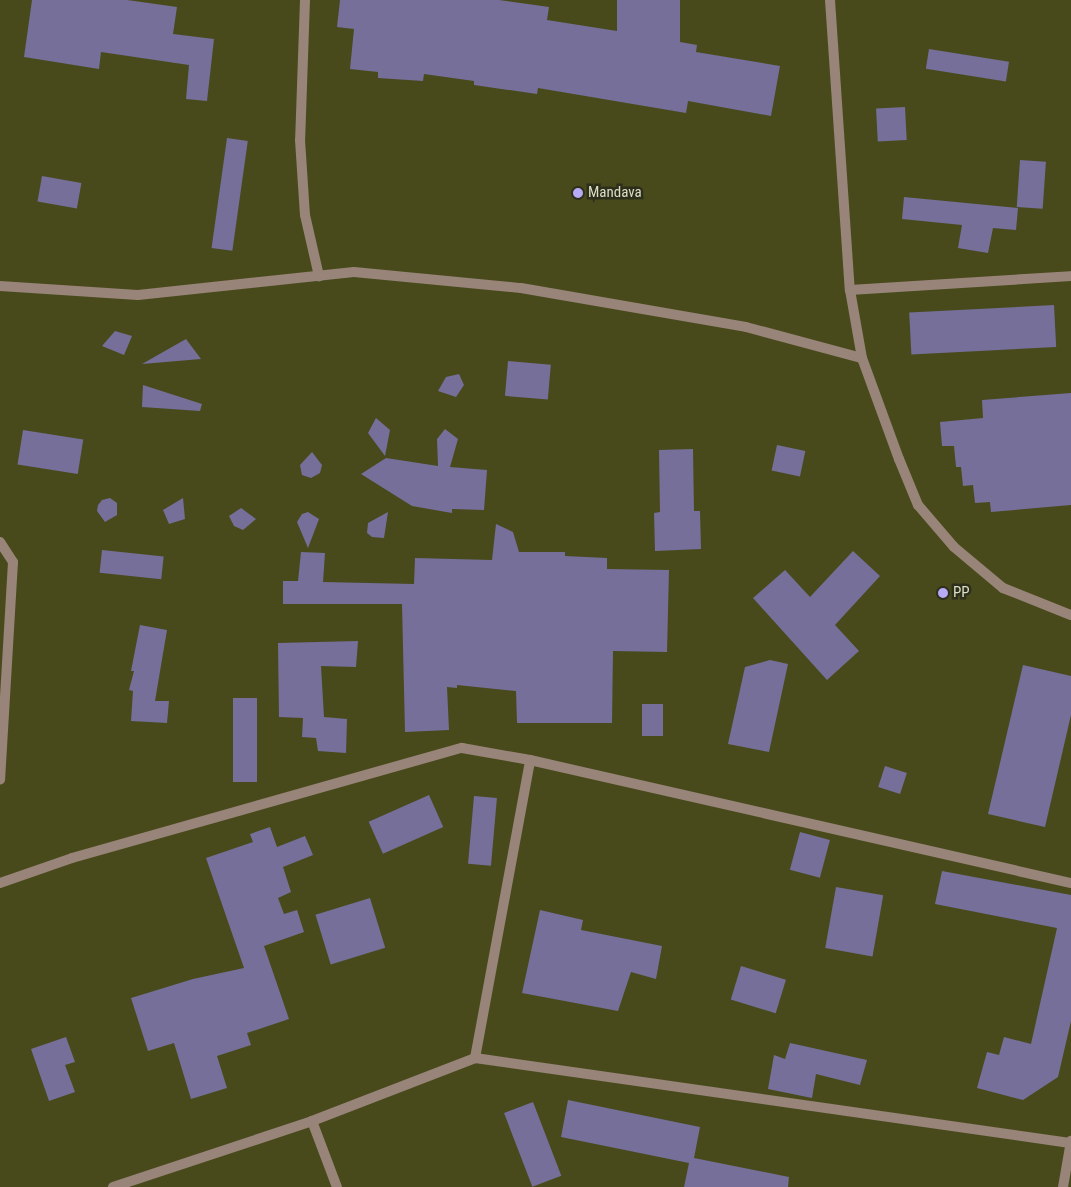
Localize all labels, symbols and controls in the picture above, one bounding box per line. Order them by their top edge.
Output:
place label: Mandava [588,184,642,202]
marker: Mandava [572,187,584,199]
place label: PP [953,584,970,602]
marker: PP [937,587,949,599]

